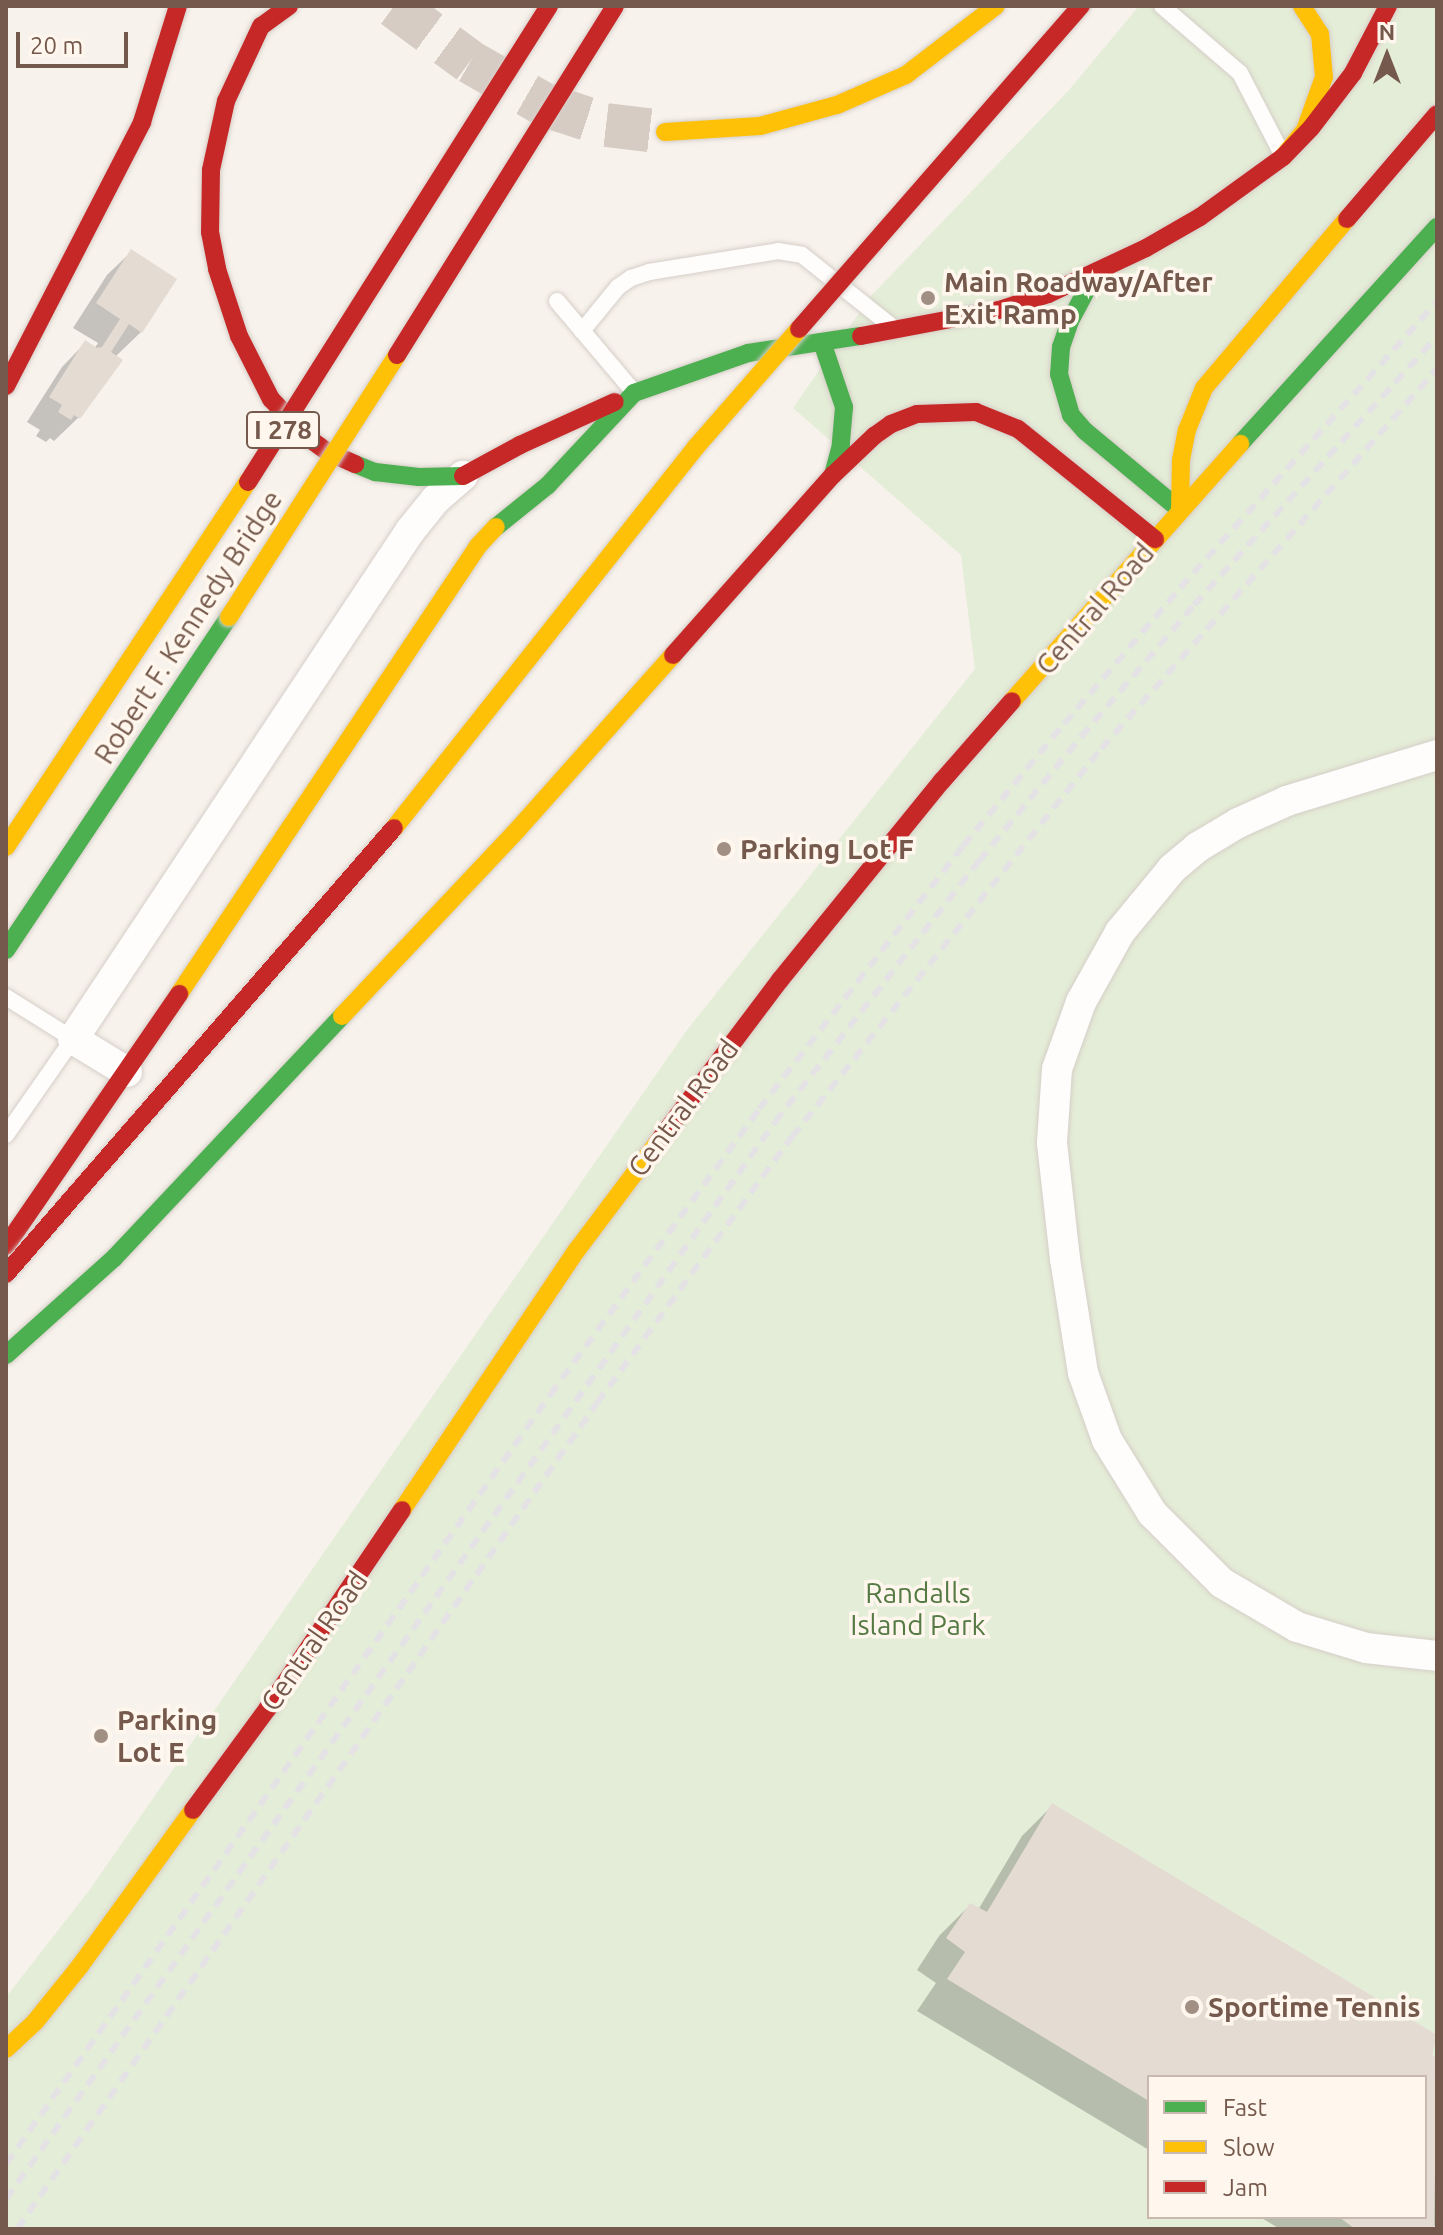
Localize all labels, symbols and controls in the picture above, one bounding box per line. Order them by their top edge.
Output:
scale bar [20,16,132,66]
north arrow [1347,16,1427,96]
text: N [1379,19,1395,44]
text: 20 m [30,32,83,59]
place label: Main Roadway/After Exit Ramp [944,265,1213,331]
marker: Main Roadway/After Exit Ramp [919,289,937,307]
road number: I 278 [245,408,321,452]
street label: Robert F. Kennedy Bridge [87,484,289,770]
street label: Central Road [1029,537,1161,681]
place label: Parking Lot F [740,832,914,866]
marker: Parking Lot F [715,840,733,858]
street label: Central Road [621,1033,745,1183]
street label: Central Road [254,1565,374,1717]
park label: Randalls Island Park [850,1576,986,1642]
place label: Parking Lot E [117,1703,217,1769]
marker: Parking Lot E [92,1727,110,1745]
place label: Sportime Tennis [1208,1990,1421,2024]
marker: Sportime Tennis [1183,1998,1201,2016]
legend [1147,2075,1427,2219]
text: Fast [1223,2094,1267,2121]
text: Slow [1223,2134,1275,2161]
text: Jam [1223,2174,1268,2201]

